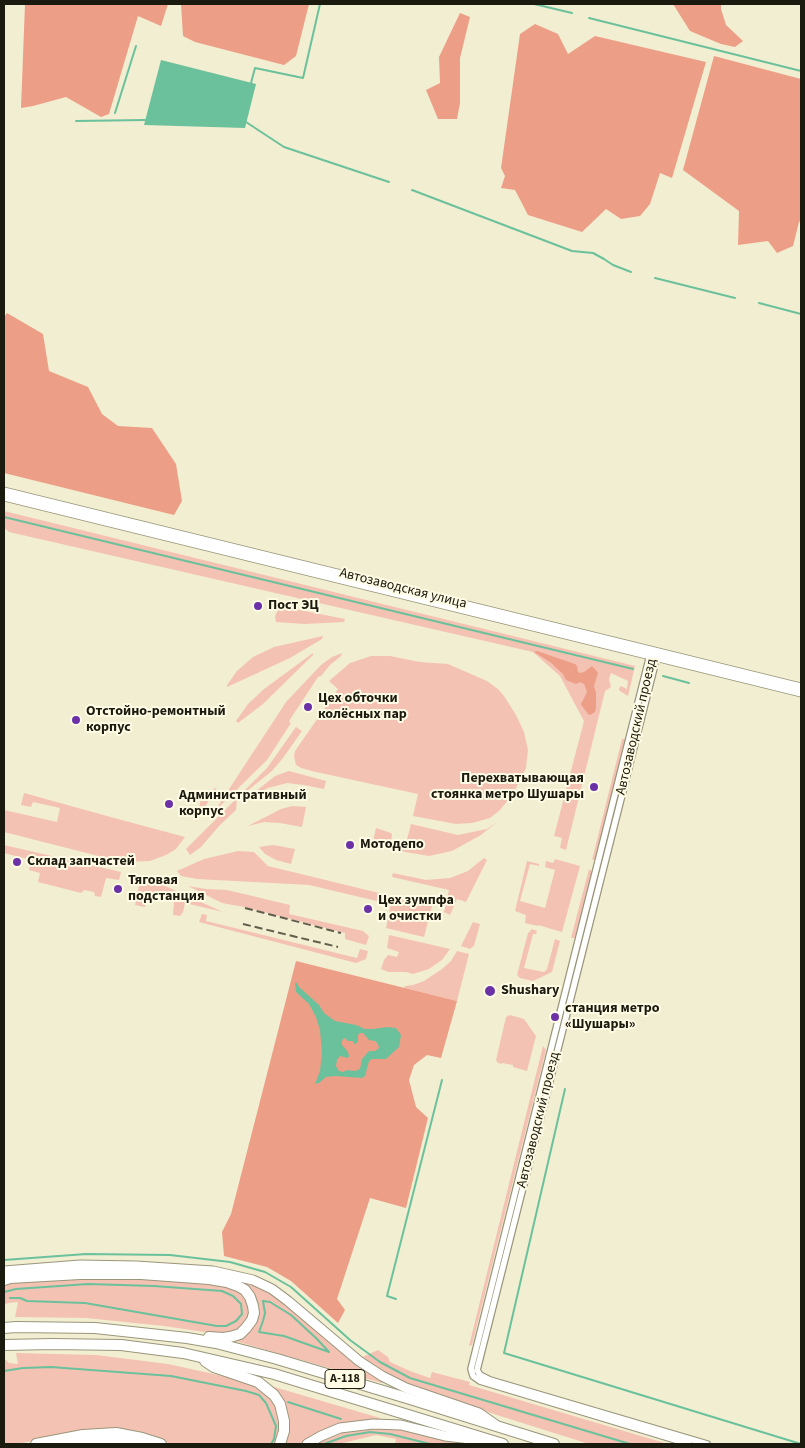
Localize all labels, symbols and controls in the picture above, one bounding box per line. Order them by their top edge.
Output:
street label: Автозаводская улица [338,565,468,613]
place label: Пост ЭЦ [268,598,319,614]
marker: Пост ЭЦ [252,600,264,612]
street label: Автозаводский проезд [613,657,661,797]
place label: Цех обточки колёсных пар [318,691,407,724]
marker: Цех обточки колёсных пар [302,701,314,713]
place label: Отстойно-ремонтный корпус [86,704,226,736]
marker: Отстойно-ремонтный корпус [70,714,82,726]
place label: Перехватывающая стоянка метро Шушары [431,771,584,804]
marker: Перехватывающая стоянка метро Шушары [588,781,600,793]
place label: Административный корпус [179,788,307,820]
marker: Административный корпус [163,798,175,810]
place label: Мотодепо [360,837,424,853]
marker: Мотодепо [344,839,356,851]
place label: Склад запчастей [27,854,135,870]
marker: Склад запчастей [11,856,23,868]
place label: Тяговая подстанция [128,873,205,906]
marker: Тяговая подстанция [112,883,124,895]
place label: Цех зумпфа и очистки [378,893,454,926]
marker: Цех зумпфа и очистки [362,903,374,915]
place label: Shushary [501,983,559,999]
marker: Shushary [483,984,497,998]
place label: станция метро «Шушары» [565,1001,659,1034]
marker: станция метро «Шушары» [549,1011,561,1023]
street label: Автозаводский проезд [514,1050,564,1190]
road number: А-118 [325,1370,365,1388]

